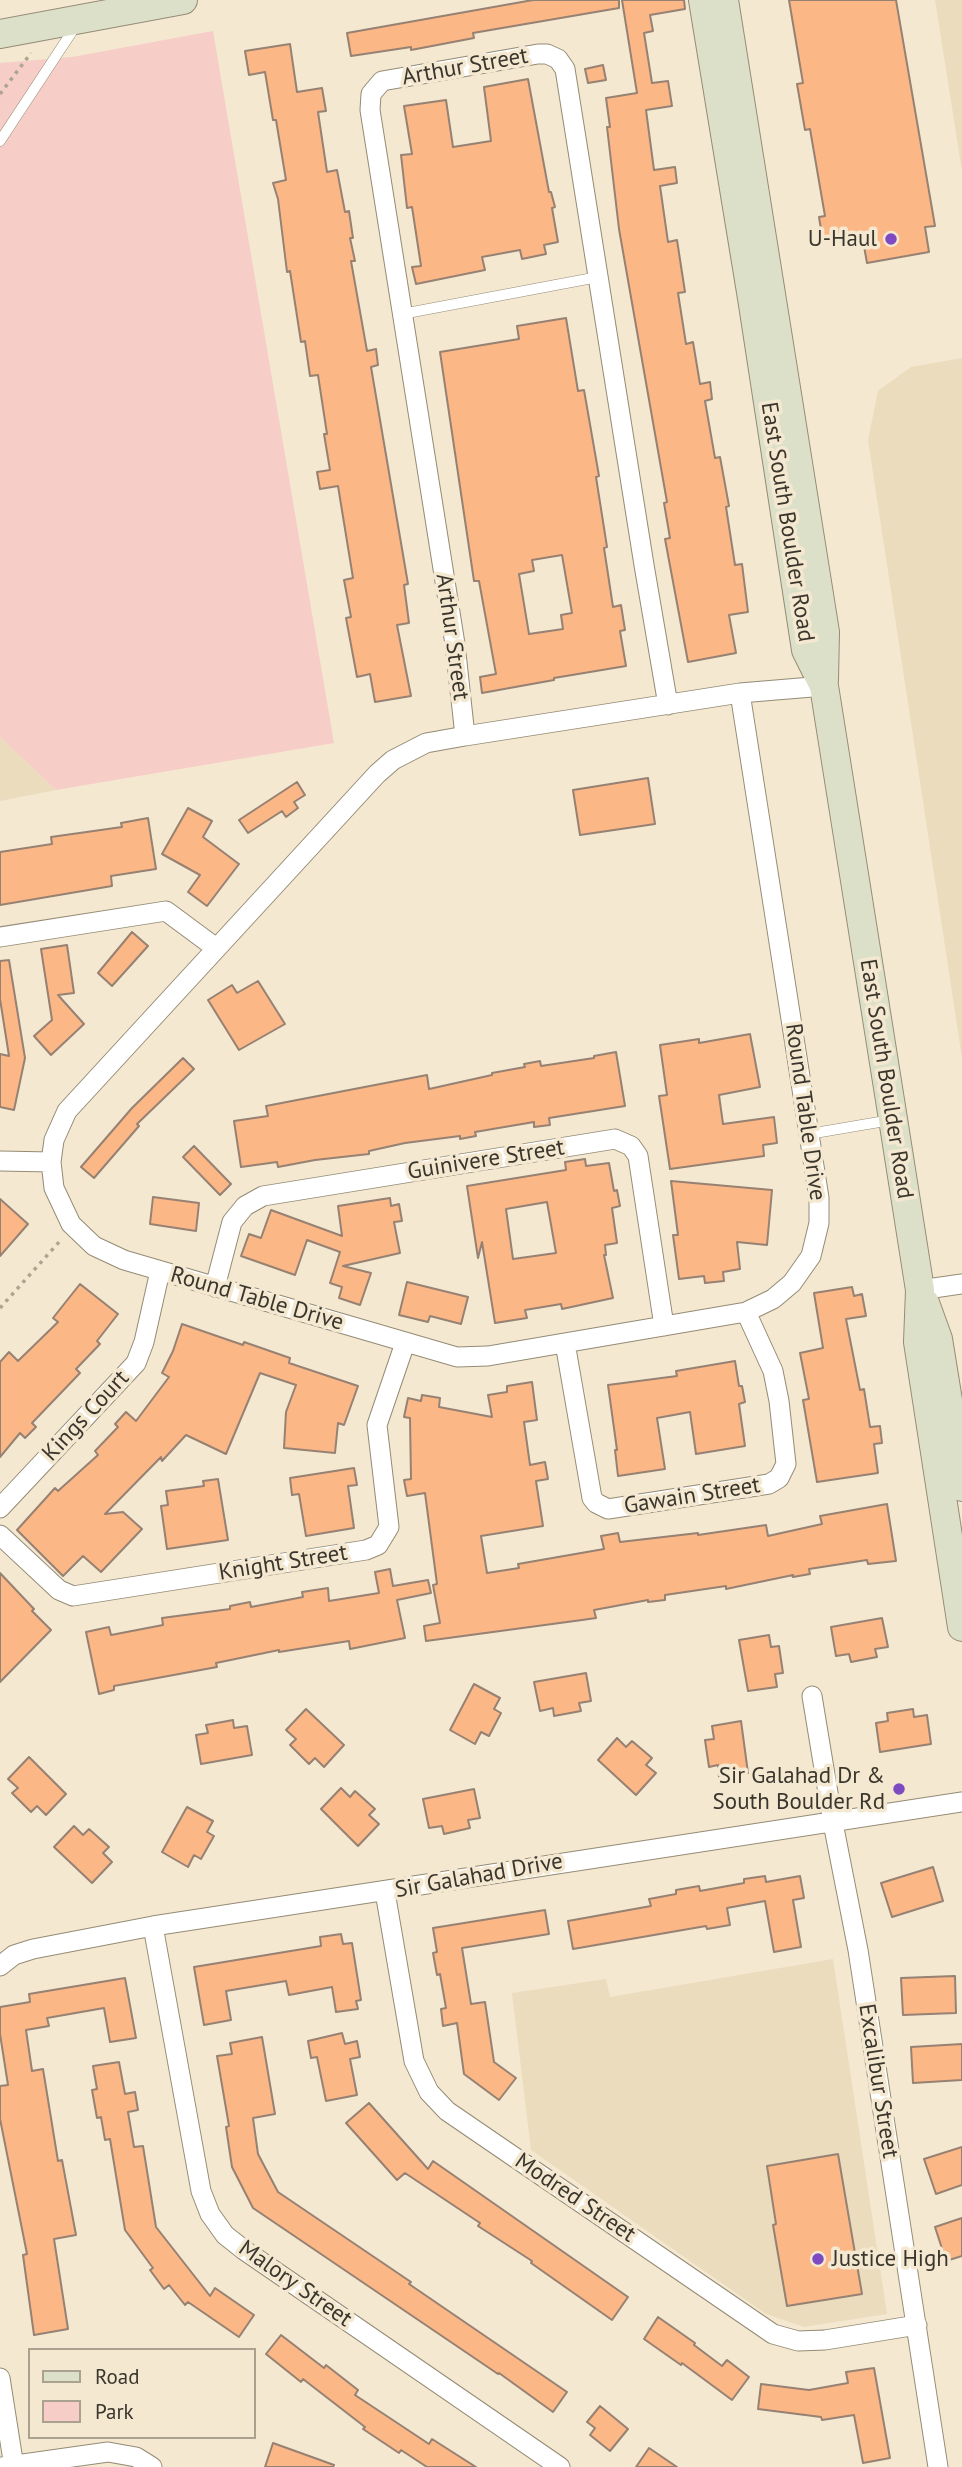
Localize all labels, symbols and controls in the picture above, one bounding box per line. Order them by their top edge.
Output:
street label: Arthur Street [400,42,530,92]
place label: U-Haul [808,225,877,253]
marker: U-Haul [883,231,899,247]
street label: East South Boulder Road [754,400,820,644]
street label: Arthur Street [429,572,475,702]
street label: East South Boulder Road [853,957,919,1201]
street label: Round Table Drive [779,1022,831,1202]
street label: Guinivere Street [406,1134,566,1186]
street label: Round Table Drive [167,1261,347,1337]
street label: Kings Court [37,1365,135,1467]
street label: Gawain Street [622,1472,762,1520]
street label: Knight Street [217,1539,349,1587]
place label: Sir Galahad Dr & South Boulder Rd [713,1762,885,1816]
marker: Sir Galahad Dr & South Boulder Rd [891,1781,907,1797]
street label: Sir Galahad Drive [393,1848,565,1904]
street label: Excalibur Street [852,2002,904,2160]
street label: Modred Street [509,2148,641,2248]
street label: Malory Street [233,2235,357,2333]
place label: Justice High [832,2245,949,2273]
marker: Justice High [810,2251,826,2267]
legend [28,2348,256,2439]
text: Road [95,2363,139,2390]
text: Park [95,2398,134,2425]

